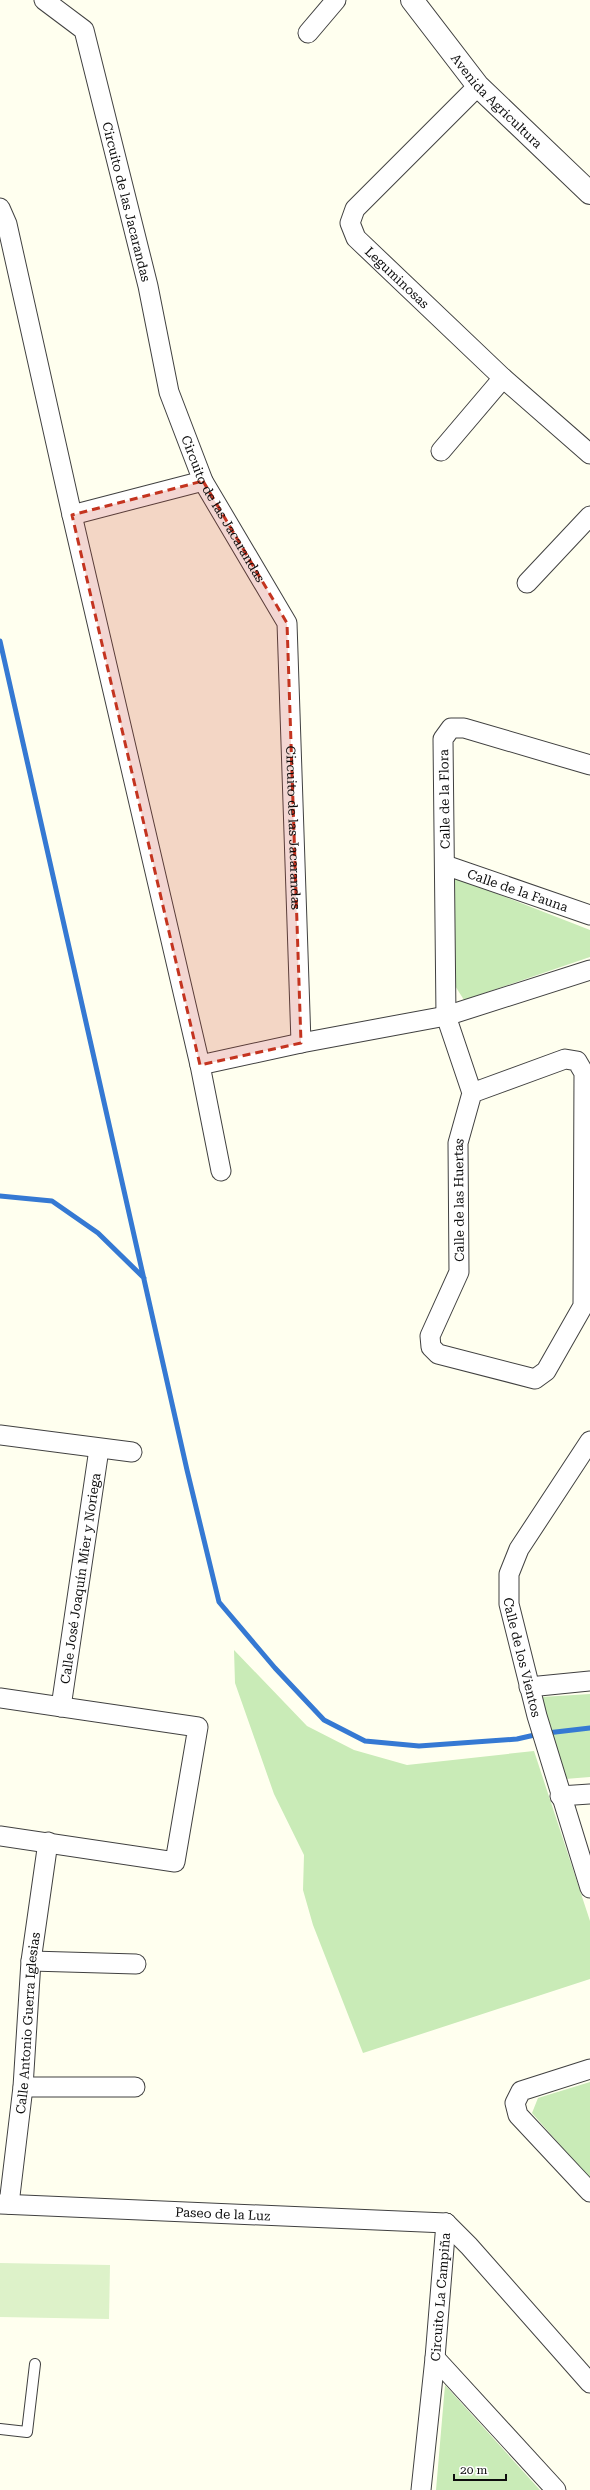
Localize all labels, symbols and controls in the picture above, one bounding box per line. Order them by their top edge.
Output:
street label: Avenida Agricultura [448,51,545,151]
street label: Circuito de las Jacarandas [99,120,154,283]
street label: Leguminosas [362,244,432,312]
street label: Circuito de las Jacarandas [178,433,268,585]
street label: Circuito de las Jacarandas [283,745,304,910]
street label: Calle de la Flora [436,749,453,849]
street label: Calle de la Fauna [465,866,570,915]
street label: Calle de las Huertas [451,1136,467,1262]
street label: Calle José Joaquín Mier y Noriega [57,1472,103,1685]
street label: Calle de los Vientos [501,1597,544,1719]
street label: Calle Antonio Guerra Iglesias [13,1931,43,2115]
street label: Paseo de la Luz [175,2204,271,2224]
street label: Circuito La Campiña [428,2232,453,2362]
scale bar [454,2456,506,2482]
text: 20 m [460,2463,487,2477]

